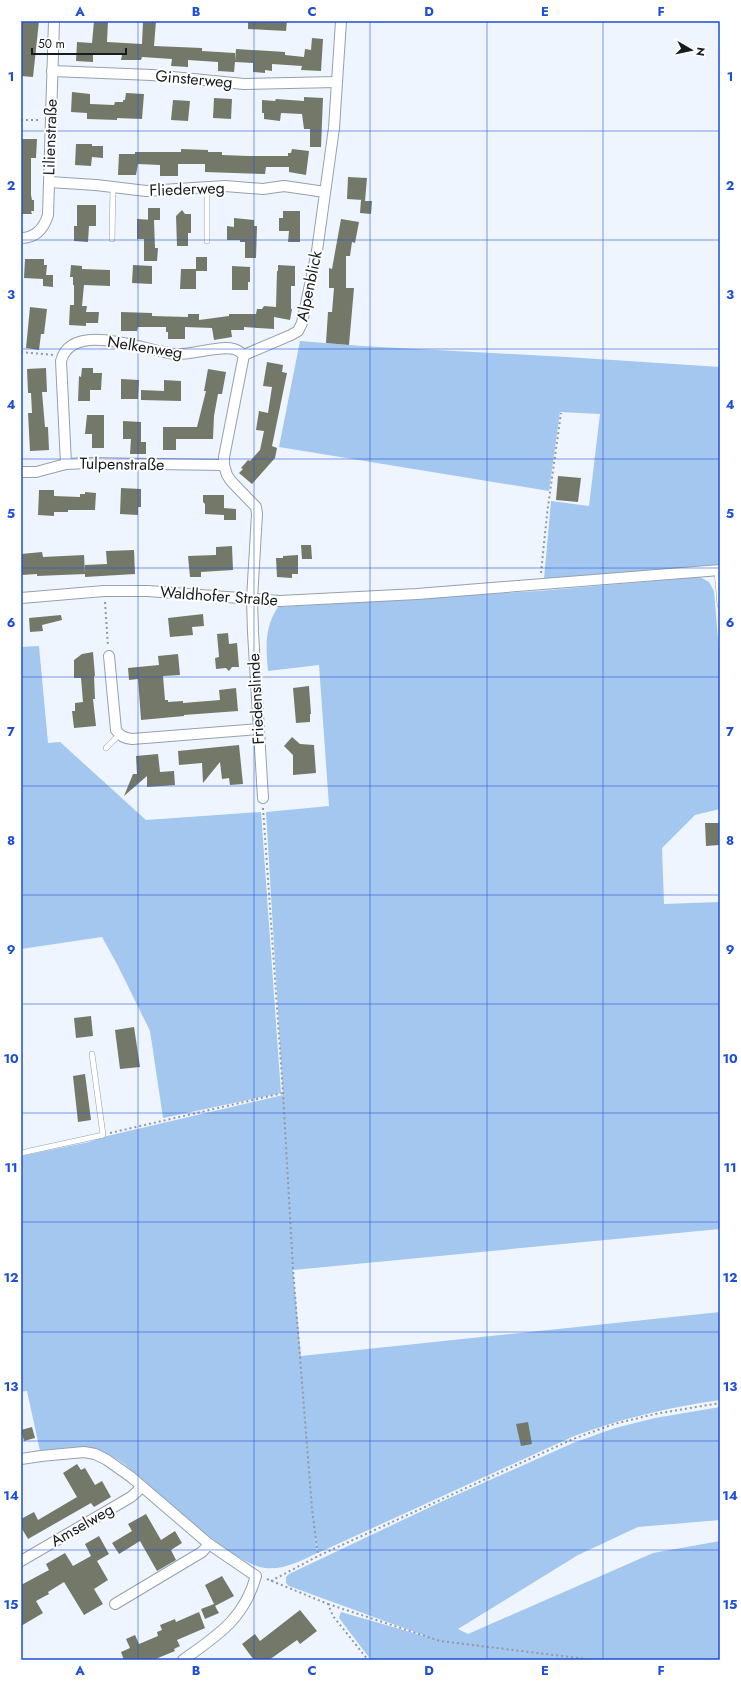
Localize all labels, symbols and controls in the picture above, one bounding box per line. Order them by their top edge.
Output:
text: A [74,2,85,21]
text: B [192,2,201,21]
text: C [307,2,317,21]
text: D [424,2,434,21]
text: E [541,2,549,21]
text: F [657,2,665,21]
scale bar [32,30,126,56]
north arrow [671,30,711,70]
text: 50 m [38,35,65,53]
text: N [692,46,709,57]
street label: Ginsterweg [154,64,234,94]
text: 1 [8,67,14,86]
text: 1 [727,67,733,86]
street label: Lilienstraße [37,98,63,176]
text: 2 [7,176,15,195]
street label: Fliederweg [149,176,225,202]
text: 2 [726,176,734,195]
street label: Alpenblick [290,248,328,323]
text: 3 [7,285,15,304]
text: 3 [726,285,734,304]
street label: Nelkenweg [106,330,184,364]
text: 4 [6,395,16,414]
text: 4 [725,395,735,414]
street label: Tulpenstraße [79,452,165,476]
text: 5 [7,504,15,523]
text: 5 [726,504,734,523]
street label: Waldhofer Straße [159,580,279,612]
text: 6 [7,613,16,632]
text: 6 [726,613,735,632]
street label: Friedenslinde [242,653,270,745]
text: 7 [7,722,15,741]
text: 7 [726,722,734,741]
text: 8 [7,831,15,850]
text: 8 [726,831,734,850]
text: 9 [7,940,16,959]
text: 9 [726,940,735,959]
text: 10 [3,1049,19,1068]
text: 10 [722,1049,738,1068]
text: 11 [4,1158,18,1177]
text: 11 [723,1158,737,1177]
text: 12 [3,1268,19,1287]
text: 12 [722,1268,738,1287]
text: 13 [4,1377,18,1396]
text: 13 [723,1377,737,1396]
text: 14 [3,1486,19,1505]
text: 14 [722,1486,738,1505]
street label: Amselweg [46,1498,118,1552]
text: 15 [3,1595,19,1614]
text: 15 [722,1595,738,1614]
text: A [74,1661,85,1680]
text: B [192,1661,201,1680]
text: C [307,1661,317,1680]
text: D [424,1661,434,1680]
text: E [541,1661,549,1680]
text: F [657,1661,665,1680]

